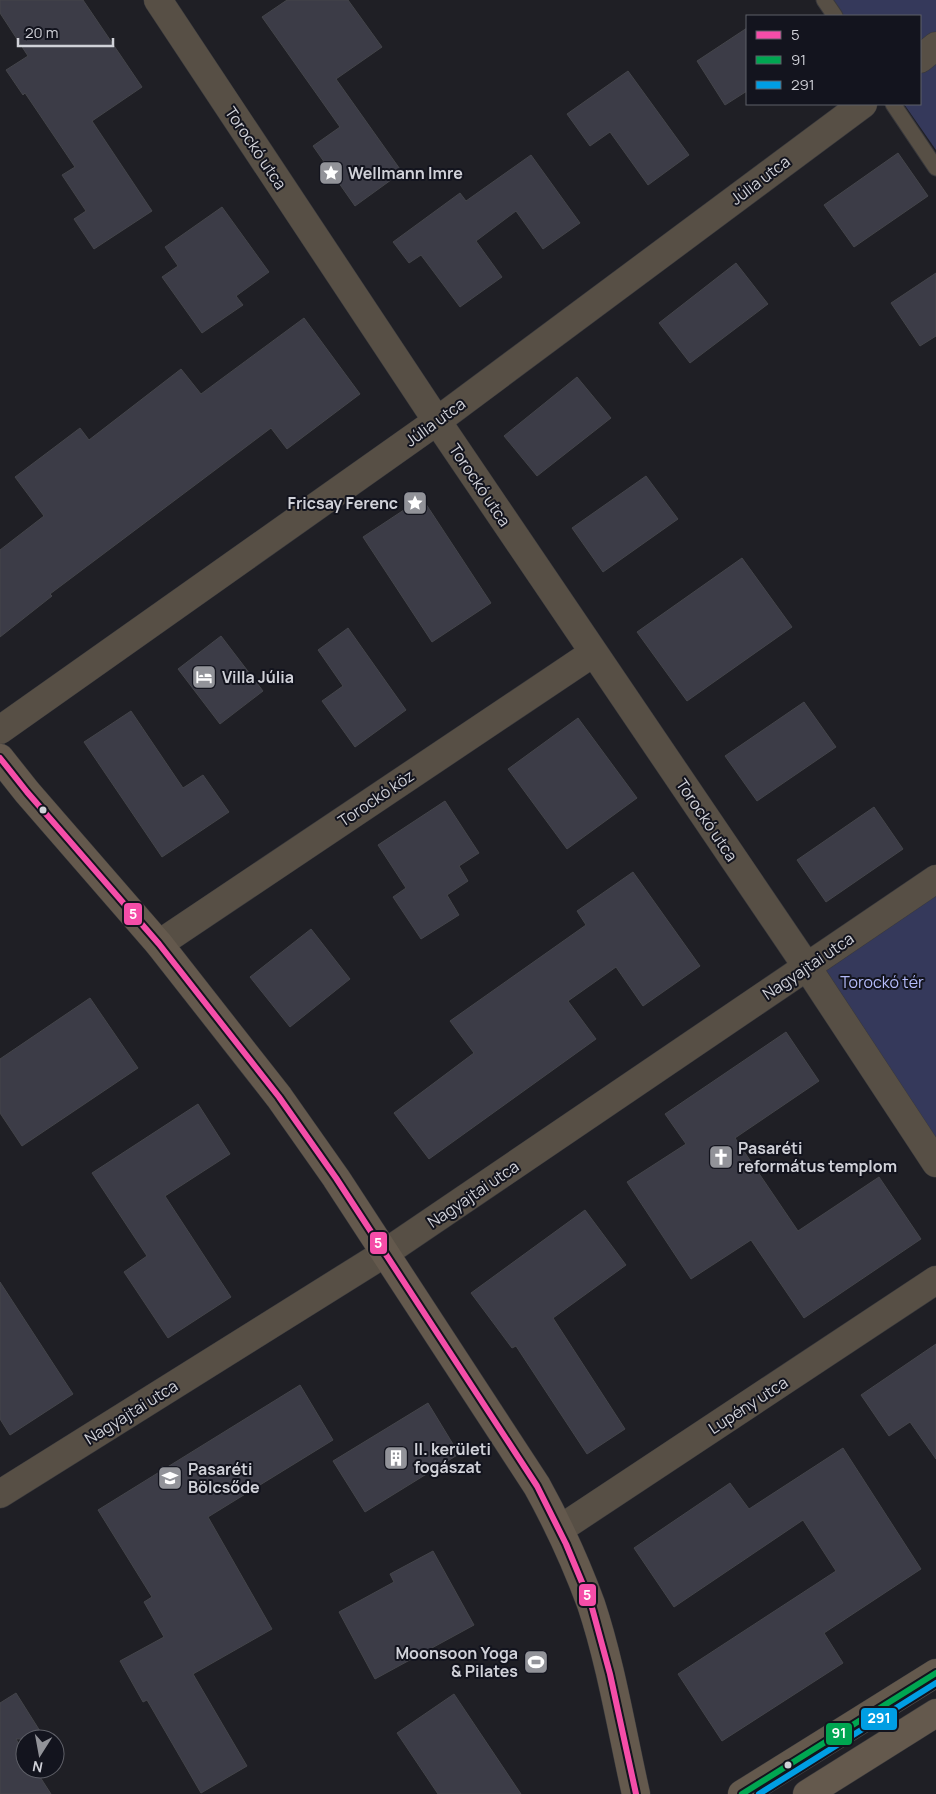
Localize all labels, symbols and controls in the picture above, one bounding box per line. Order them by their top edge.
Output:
scale bar [18,15,112,47]
legend [746,15,921,105]
text: 20 m [25,22,58,43]
text: 5 [791,24,800,45]
text: 91 [791,49,806,70]
text: 291 [791,74,815,95]
street label: Torockó utca [220,102,292,194]
street label: Júlia utca [726,150,794,210]
place icon: Wellmann Imre [318,160,344,186]
place label: Wellmann Imre [348,162,463,184]
street label: Júlia utca [400,393,470,451]
street label: Torockó utca [444,439,516,531]
place icon: Fricsay Ferenc [402,490,428,516]
place label: Fricsay Ferenc [288,492,398,514]
hotel icon: Villa Júlia [191,664,217,690]
place label: Villa Júlia [222,666,294,688]
street label: Torockó köz [334,764,418,832]
street label: Torockó utca [671,774,743,866]
unlabelled marker [38,805,48,815]
line badge: 5 [123,902,143,926]
text: 5 [129,904,137,923]
street label: Nagyajtai utca [758,927,858,1005]
park label: Torockó tér [840,971,924,993]
place label: Pasaréti református templom [738,1137,897,1177]
church icon: Pasaréti református templom [708,1144,734,1170]
street label: Nagyajtai utca [423,1155,523,1233]
line badge: 5 [369,1231,388,1255]
text: 5 [374,1233,382,1252]
street label: Lupény utca [704,1371,792,1439]
street label: Nagyajtai utca [80,1375,182,1449]
place label: II. kerületi fogászat [414,1438,491,1478]
building icon: II. kerületi fogászat [383,1445,409,1471]
place label: Pasaréti Bölcsőde [188,1458,260,1498]
school or university icon: Pasaréti Bölcsőde [157,1465,183,1491]
line badge: 5 [578,1583,597,1607]
text: 5 [583,1585,591,1604]
place label: Moonsoon Yoga & Pilates [395,1642,518,1682]
sports icon: Moonsoon Yoga & Pilates [523,1649,549,1675]
line badge: 291 [860,1707,898,1731]
text: 291 [867,1708,891,1727]
line badge: 91 [825,1722,853,1746]
text: 91 [832,1723,846,1742]
north arrow [15,1729,65,1779]
text: N [31,1757,44,1778]
unlabelled marker [783,1760,793,1770]

